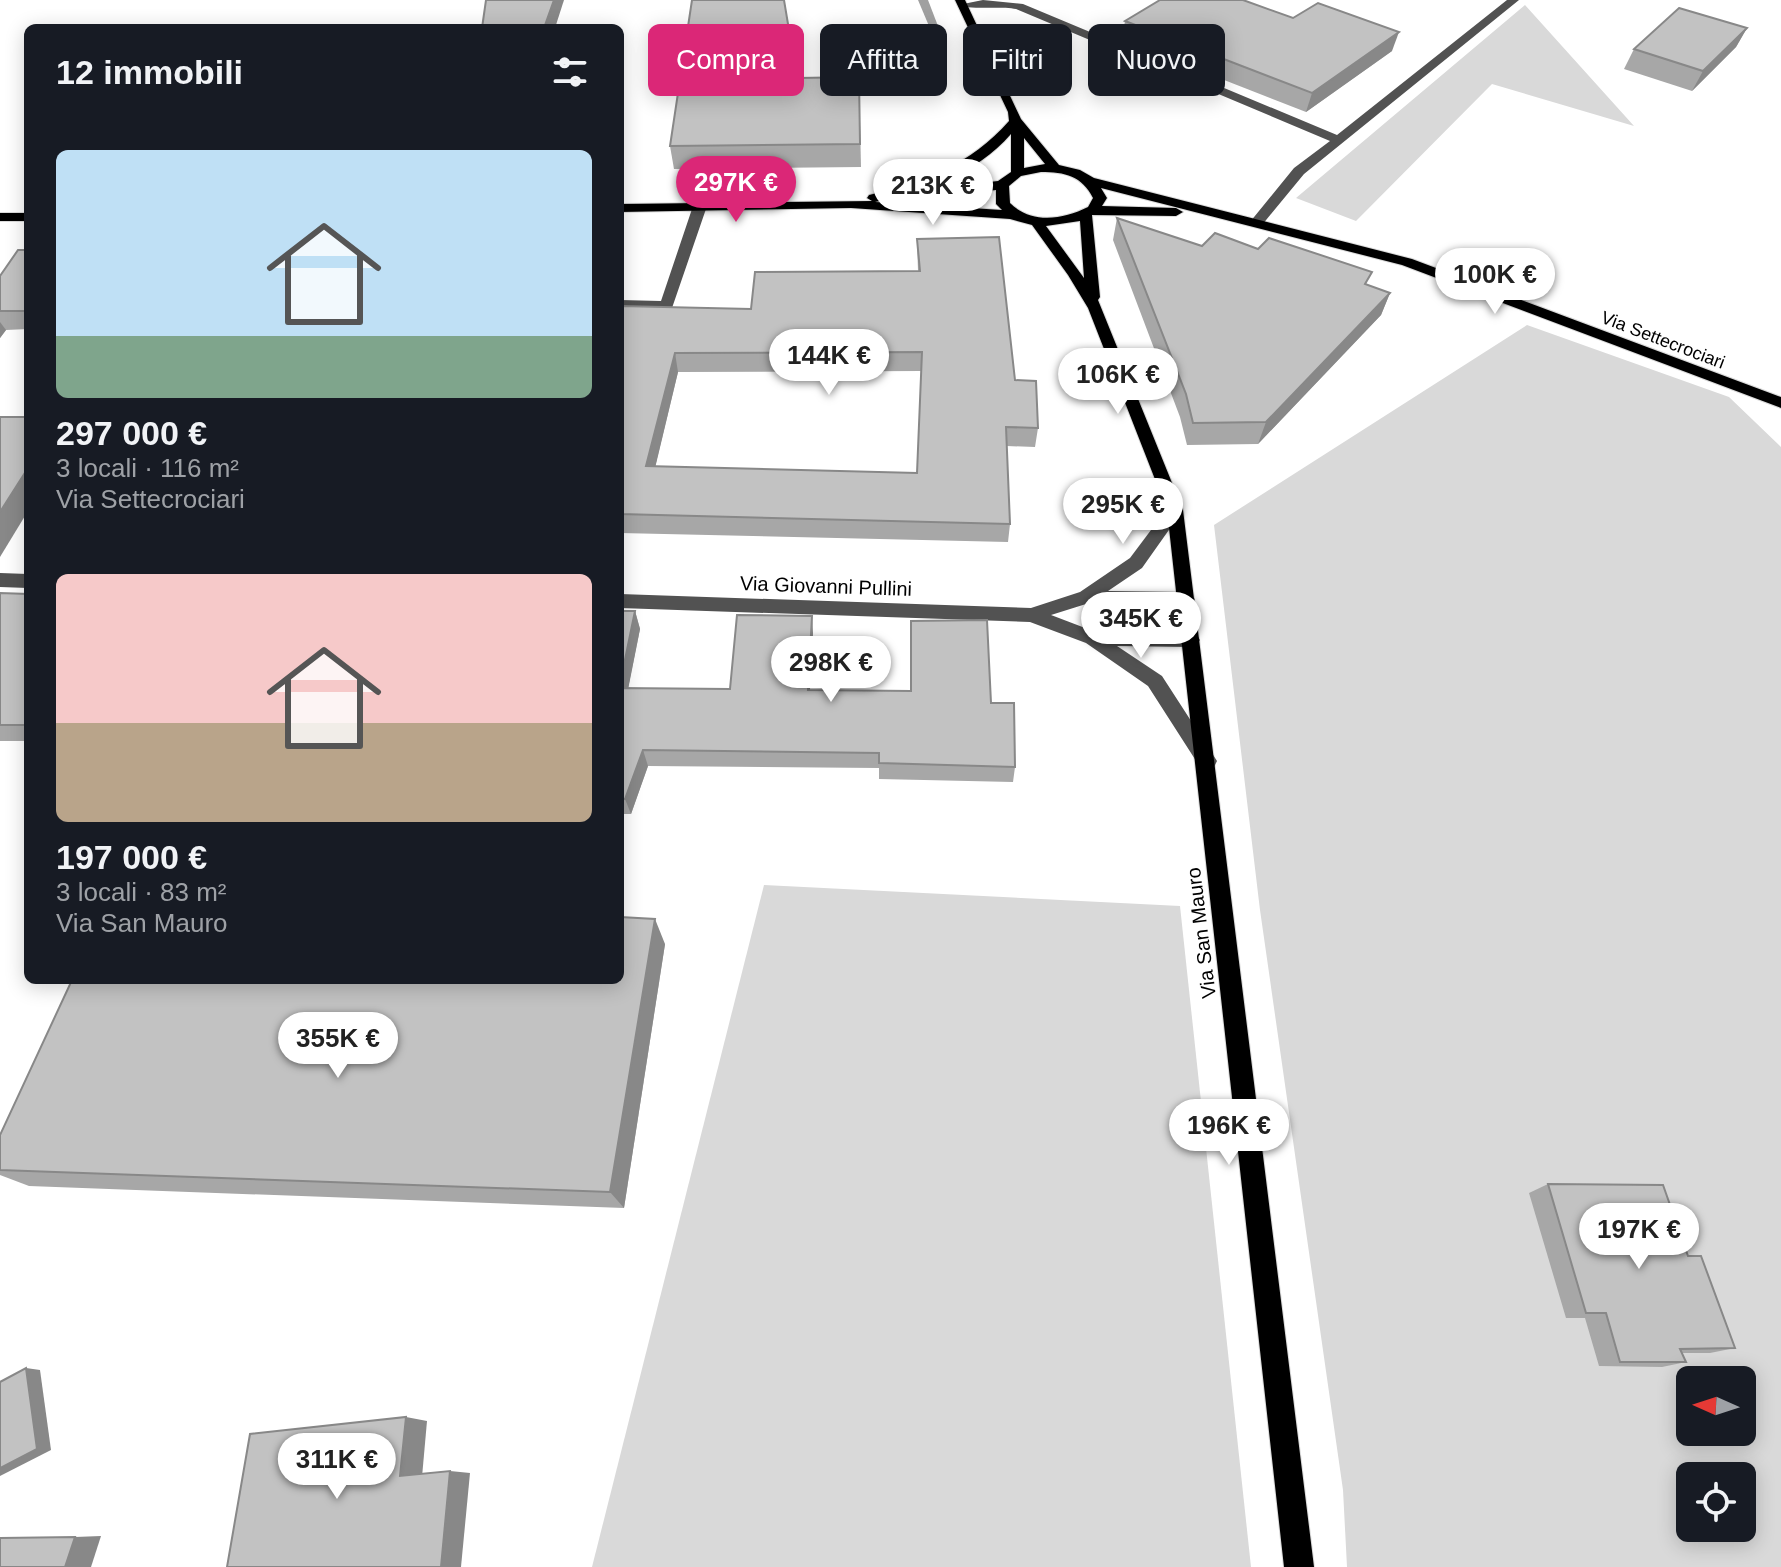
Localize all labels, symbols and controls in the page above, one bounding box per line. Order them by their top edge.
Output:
chip: Compra [648,24,804,96]
chip: Affitta [820,24,947,96]
chip: Filtri [963,24,1072,96]
chip: Nuovo [1088,24,1225,96]
icon: filters [548,50,592,94]
text: 12 immobili [56,53,243,91]
pin: 297K € [671,156,801,224]
pin: 213K € [868,159,998,227]
text: 297K € [694,167,778,197]
text: 213K € [891,170,975,200]
icon: home [252,202,396,346]
pin: 100K € [1430,248,1560,316]
text: 100K € [1453,259,1537,289]
street label: Via Settecrociari [1598,307,1728,373]
pin: 144K € [764,329,894,397]
text: 144K € [787,340,871,370]
pin: 106K € [1053,348,1183,416]
text: 106K € [1076,359,1160,389]
text: 297 000 € [56,414,207,452]
text: 3 locali · 116 m² [56,453,239,483]
pin: 295K € [1058,478,1188,546]
text: Via Settecrociari [56,484,245,514]
text: 295K € [1081,489,1165,519]
street label: Via Giovanni Pullini [740,572,912,600]
pin: 345K € [1076,592,1206,660]
text: 345K € [1099,603,1183,633]
icon: home [252,626,396,770]
pin: 298K € [766,636,896,704]
text: 298K € [789,647,873,677]
text: 197 000 € [56,838,207,876]
street label: Via San Mauro [1182,866,1220,1000]
text: 3 locali · 83 m² [56,877,227,907]
text: Via San Mauro [56,908,228,938]
pin: 355K € [273,1012,403,1080]
text: 355K € [296,1023,380,1053]
pin: 196K € [1164,1099,1294,1167]
text: 196K € [1187,1110,1271,1140]
pin: 197K € [1574,1203,1704,1271]
text: 197K € [1597,1214,1681,1244]
north arrow [1676,1366,1756,1446]
map controls [1676,1366,1756,1542]
pin: 311K € [272,1433,402,1501]
text: 311K € [296,1444,378,1474]
button: locate [1676,1462,1756,1542]

